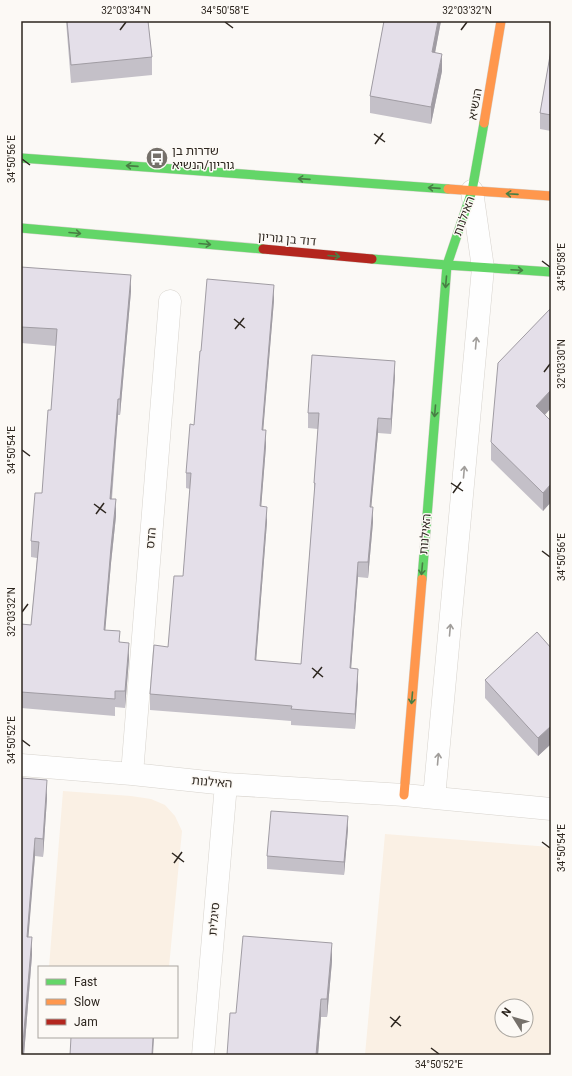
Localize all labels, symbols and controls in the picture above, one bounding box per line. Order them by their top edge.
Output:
text: 32°03'34"N [101,5,151,16]
text: 34°50'58"E [201,5,249,16]
text: 32°03'32"N [442,5,492,16]
street label: הנשיא [465,87,485,121]
text: 34°50'56"E [6,135,17,183]
place label: שדרות בן גוריון/הנשיא [172,144,235,172]
bus stop icon: שדרות בן גוריון/הנשיא [144,145,170,171]
one-way arrow [126,163,139,170]
one-way arrow [298,175,311,182]
one-way arrow [428,185,441,192]
one-way arrow [506,190,519,197]
street label: האילנות [450,194,478,238]
one-way arrow [69,229,82,236]
street label: דוד בן גוריון [257,229,317,249]
one-way arrow [198,241,211,248]
text: 34°50'58"E [556,243,567,291]
one-way arrow [328,252,341,259]
one-way arrow [510,266,523,273]
one-way arrow [442,275,449,288]
one-way arrow [472,337,480,350]
text: 32°03'30"N [556,339,567,389]
one-way arrow [432,404,439,417]
text: 34°50'54"E [6,426,17,474]
one-way arrow [460,466,468,479]
street label: האילנות [416,513,434,555]
street label: הדס [143,527,159,549]
text: 34°50'56"E [556,533,567,581]
one-way arrow [419,562,426,575]
text: 32°03'32"N [6,587,17,637]
one-way arrow [446,623,453,636]
one-way arrow [408,691,415,704]
text: 34°50'52"E [6,716,17,764]
one-way arrow [434,753,442,766]
street label: האילנות [191,773,233,791]
text: 34°50'54"E [556,824,567,872]
street label: סיגלית [206,902,222,936]
legend [38,966,178,1038]
text: Fast [74,975,97,989]
text: Slow [74,995,100,1009]
north arrow [494,998,534,1038]
text: N [499,1005,514,1019]
text: Jam [74,1015,98,1029]
text: 34°50'52"E [415,1059,463,1070]

